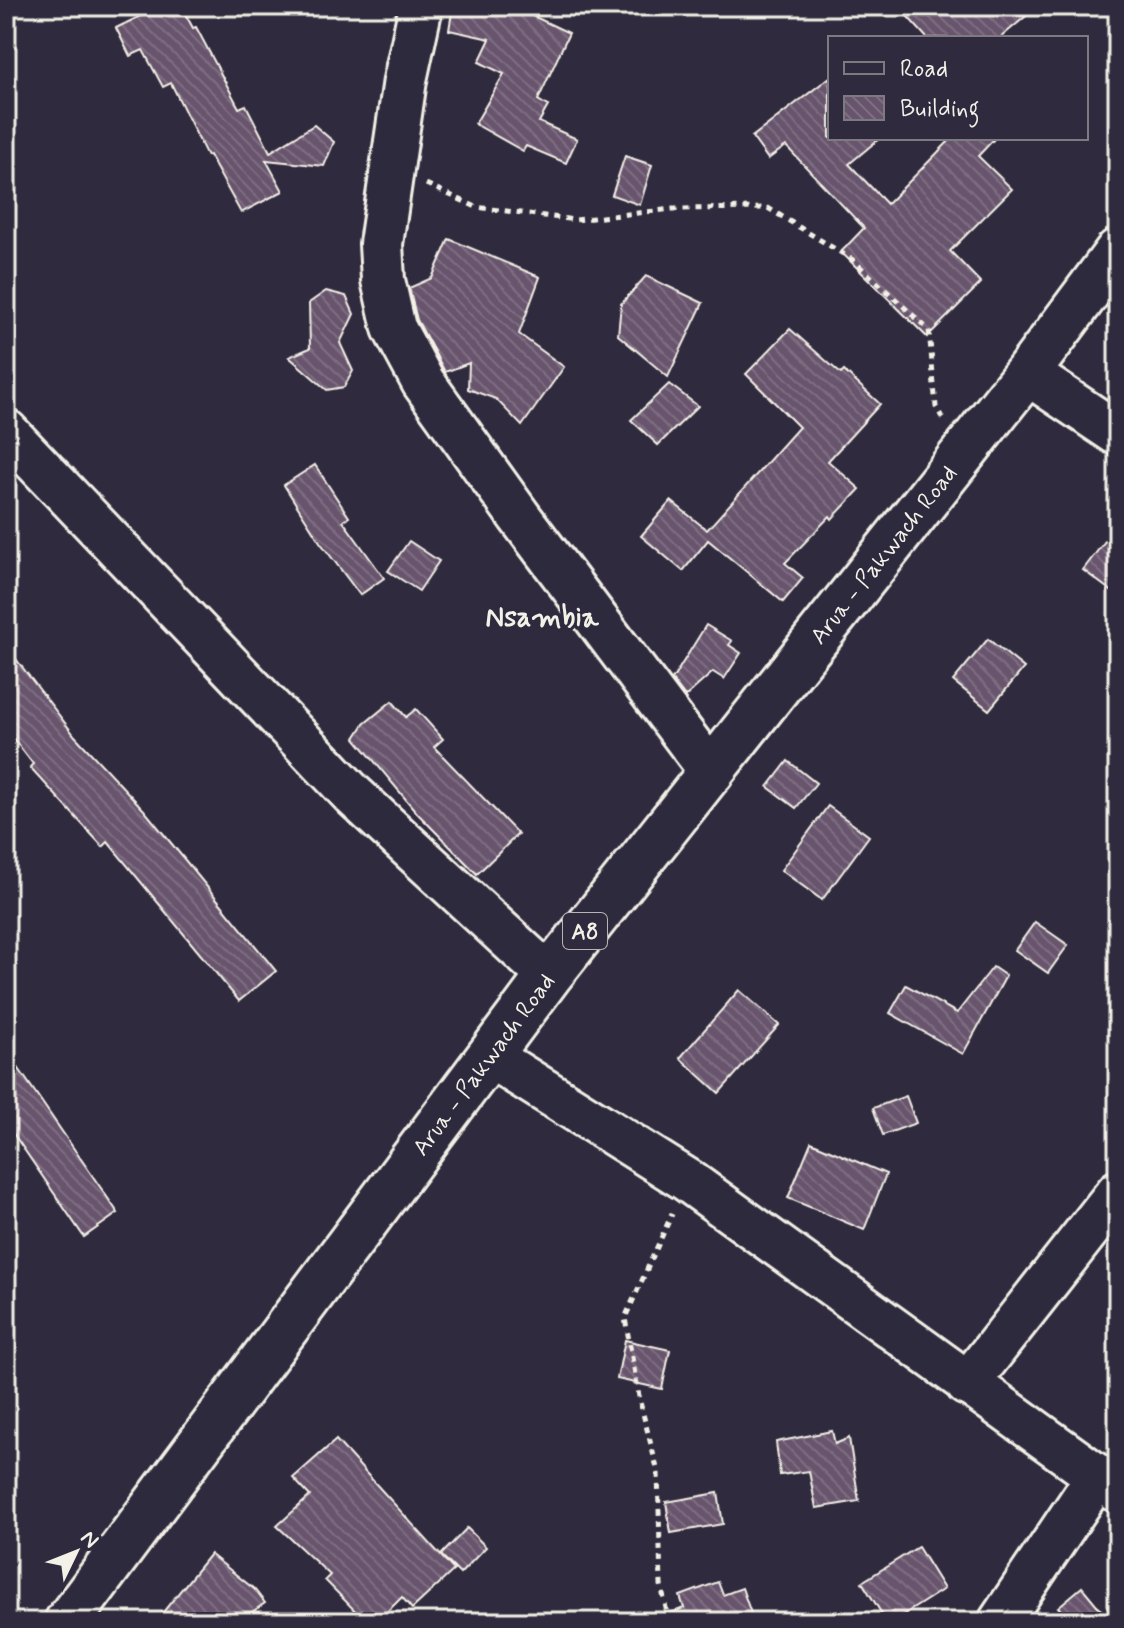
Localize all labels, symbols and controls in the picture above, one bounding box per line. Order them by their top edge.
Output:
legend [828,36,1088,140]
text: Road [900,54,948,85]
text: Building [900,94,980,128]
street label: Arua - Pakwach Road [804,459,965,651]
district label: Nsambia [485,600,600,637]
road number: A8 [563,913,607,949]
street label: Arua - Pakwach Road [406,968,563,1163]
north arrow [36,1512,116,1592]
text: N [74,1525,104,1555]

